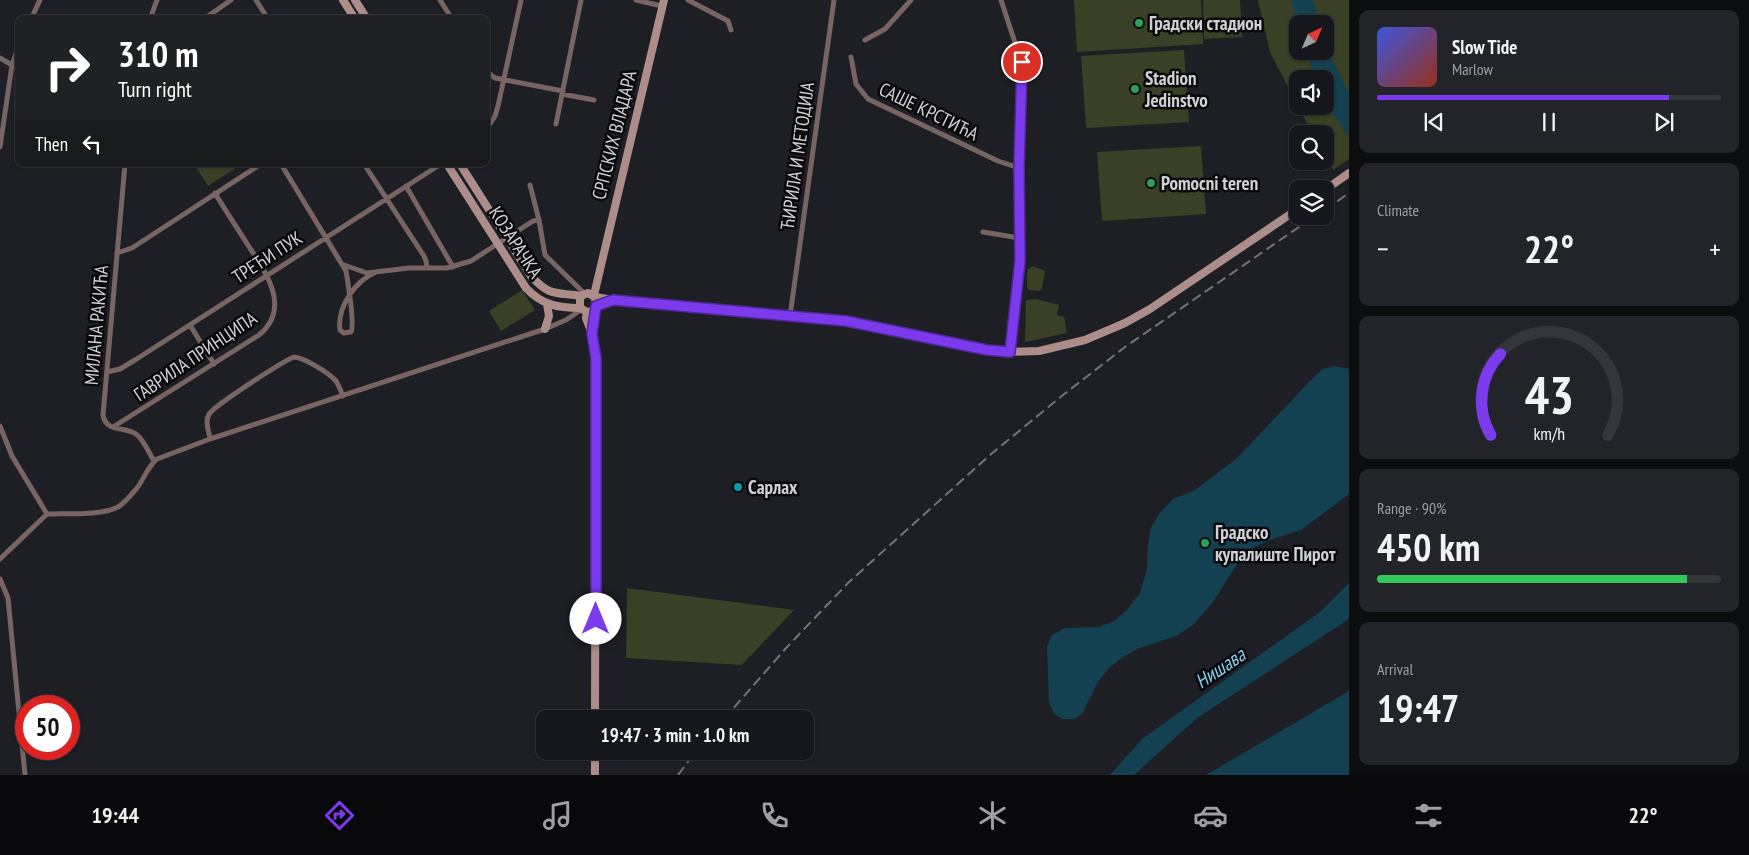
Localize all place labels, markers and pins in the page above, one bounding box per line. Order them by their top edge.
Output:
place label: Градски стадион [1149,11,1262,35]
marker: Градски стадион [1133,17,1145,29]
pin [1001,41,1043,83]
place label: Stadion Jedinstvo [1144,66,1208,112]
marker: Stadion Jedinstvo [1129,83,1141,95]
place label: Pomocni teren [1161,171,1258,195]
marker: Pomocni teren [1145,177,1157,189]
place label: Сарлах [748,475,798,499]
marker: Сарлах [732,481,744,493]
place label: Градско купалиште Пирот [1215,520,1336,566]
marker: Градско купалиште Пирот [1199,537,1211,549]

